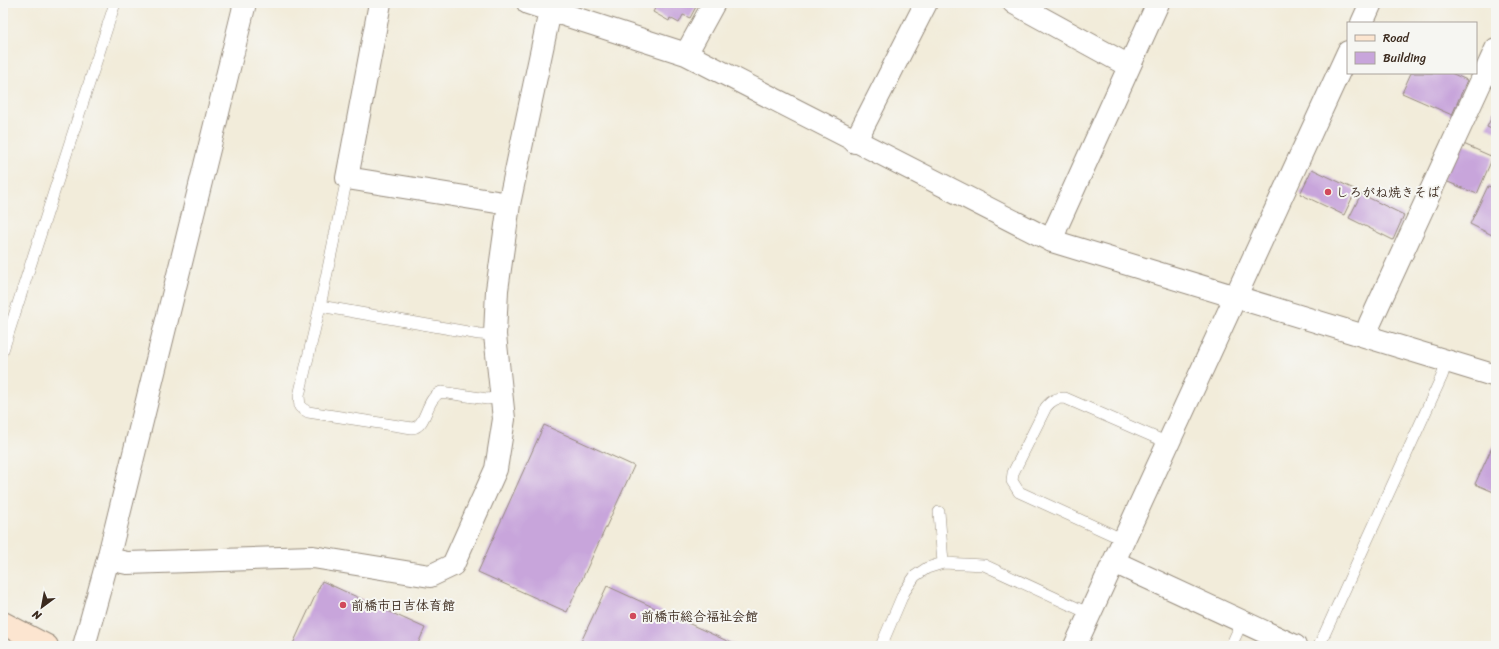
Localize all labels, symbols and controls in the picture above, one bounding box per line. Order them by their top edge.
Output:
legend [1347,22,1477,74]
text: Road [1383,27,1410,49]
text: Building [1383,47,1426,69]
place label: しろがね焼きそば [1336,181,1440,204]
marker: しろがね焼きそば [1323,187,1333,197]
north arrow [22,587,62,627]
place label: 前橋市日吉体育館 [351,594,455,617]
marker: 前橋市日吉体育館 [338,600,348,610]
text: N [28,605,46,626]
place label: 前橋市総合福祉会館 [641,605,758,628]
marker: 前橋市総合福祉会館 [628,611,638,621]

